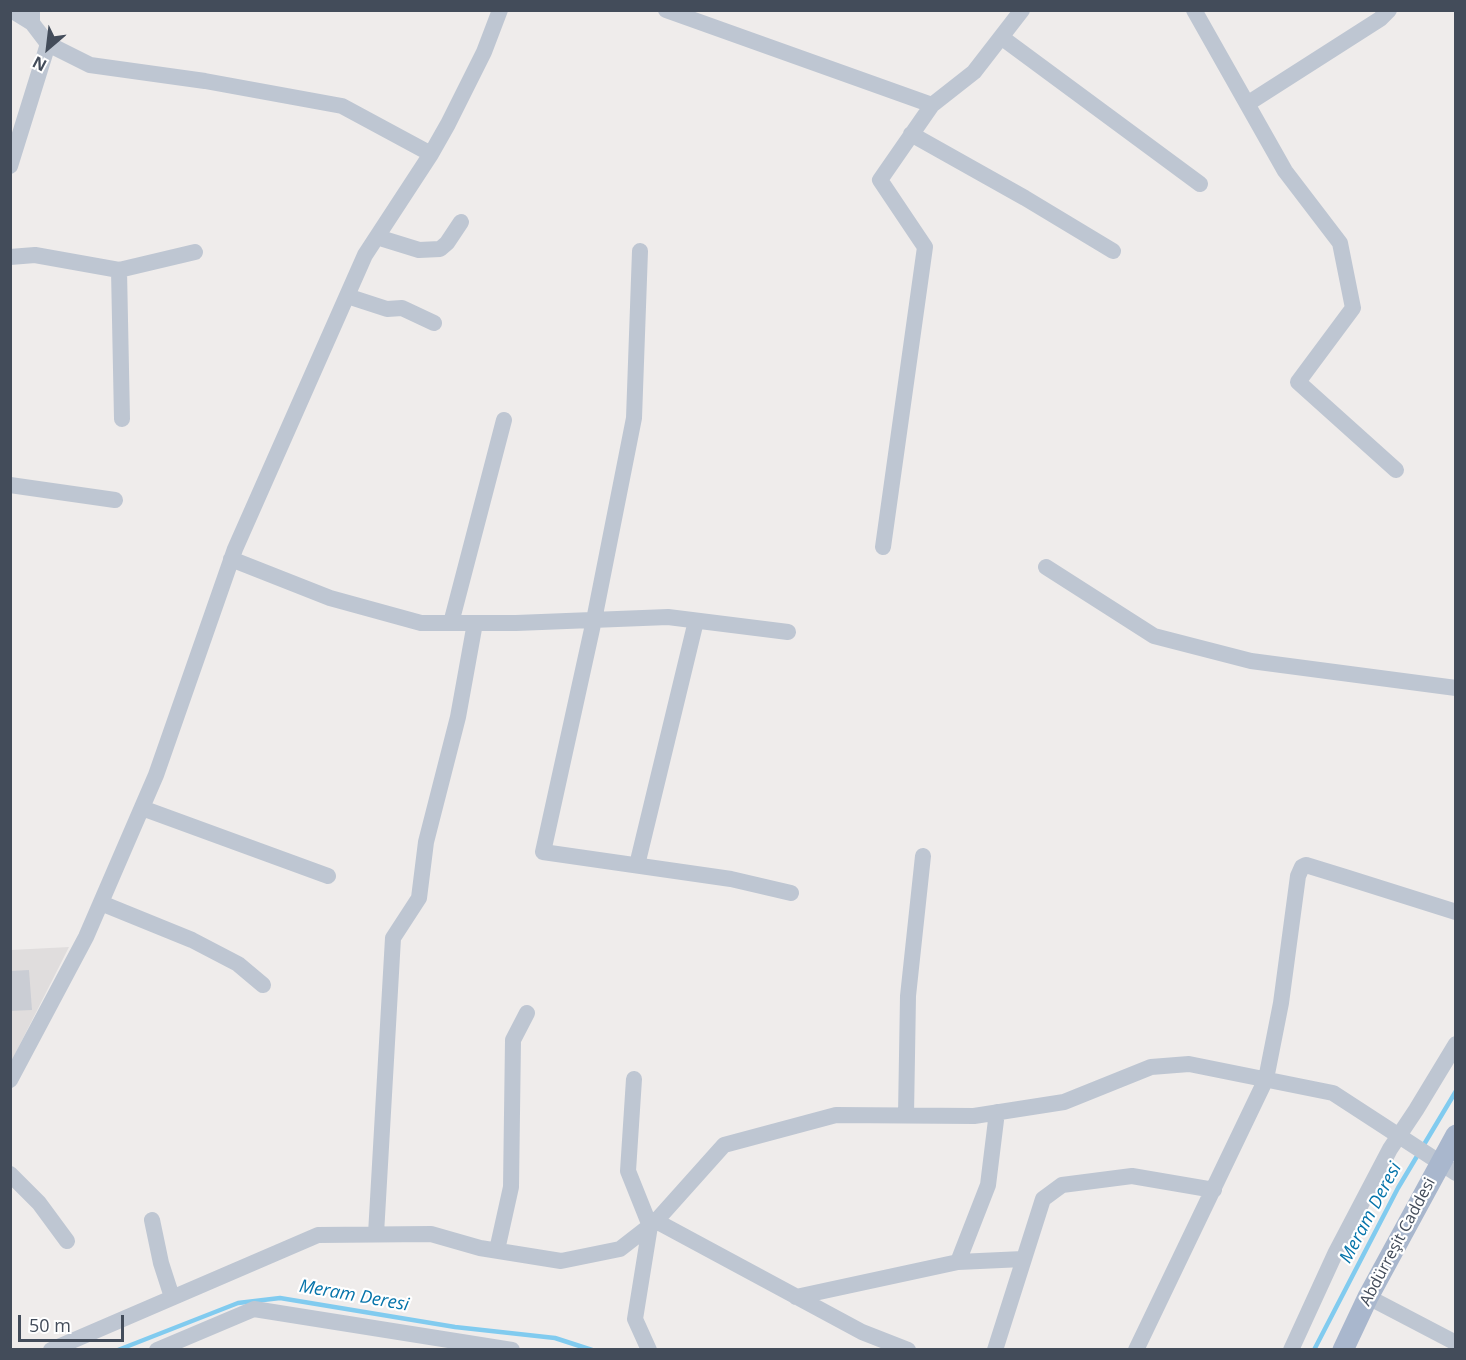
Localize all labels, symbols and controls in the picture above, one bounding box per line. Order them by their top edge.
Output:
north arrow [18,18,78,78]
text: N [29,51,50,77]
water label: Meram Deresi [1335,1159,1407,1267]
street label: Abdürreşit Caddesi [1356,1175,1440,1309]
water label: Meram Deresi [297,1276,411,1316]
scale bar [21,1303,128,1341]
text: 50 m [29,1313,71,1337]

